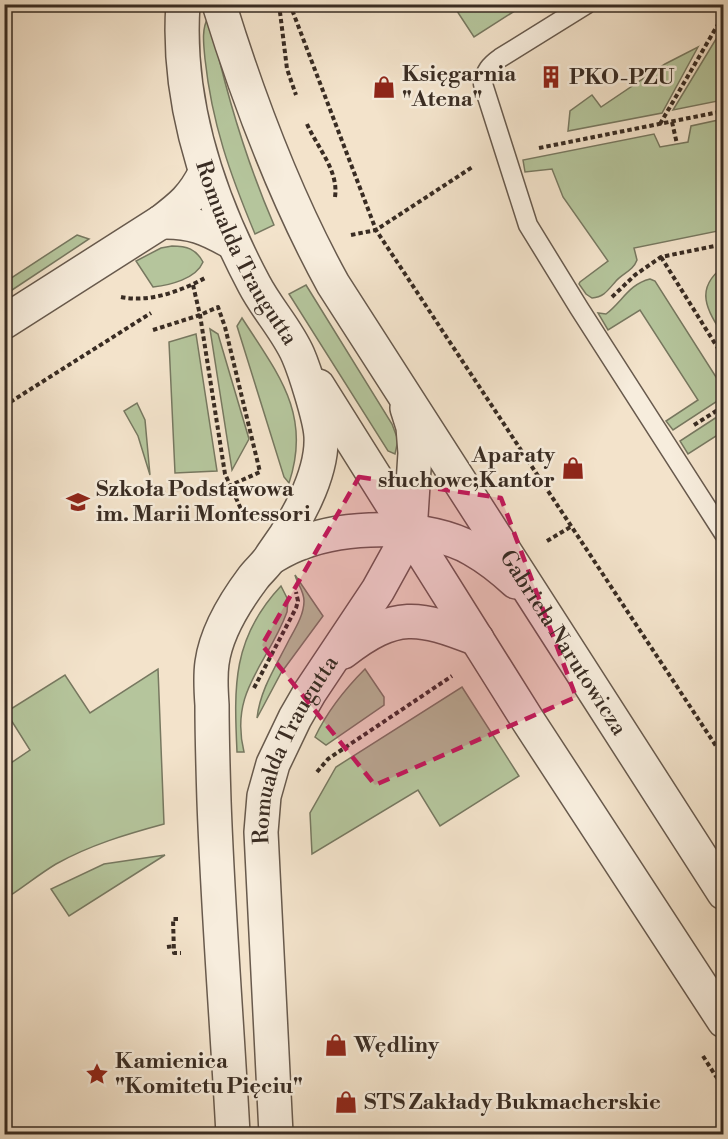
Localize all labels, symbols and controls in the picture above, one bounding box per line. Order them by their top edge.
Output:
place label: Księgarnia "Atena" [402,61,517,113]
building icon: PKO-PZU [538,64,564,90]
place label: PKO-PZU [569,64,674,91]
shop icon: Księgarnia "Atena" [371,74,397,100]
street label: Romualda Traugutta [189,157,304,351]
place label: Aparaty słuchowe;Kantor [378,442,556,494]
shop icon: Aparaty słuchowe;Kantor [560,455,586,481]
place label: Szkoła Podstawowa im. Marii Montessori [96,476,311,528]
school or university icon: Szkoła Podstawowa im. Marii Montessori [65,489,91,515]
street label: Gabriela Narutowicza [494,545,633,741]
street label: Romualda Traugutta [247,650,345,845]
shop icon: Wędliny [323,1032,349,1058]
place label: Wędliny [353,1032,440,1059]
place label: Kamienica "Komitetu Pięciu" [115,1048,303,1100]
place icon: Kamienica "Komitetu Pięciu" [84,1061,110,1087]
shop icon: STS Zakłady Bukmacherskie [333,1089,359,1115]
place label: STS Zakłady Bukmacherskie [364,1089,661,1116]

